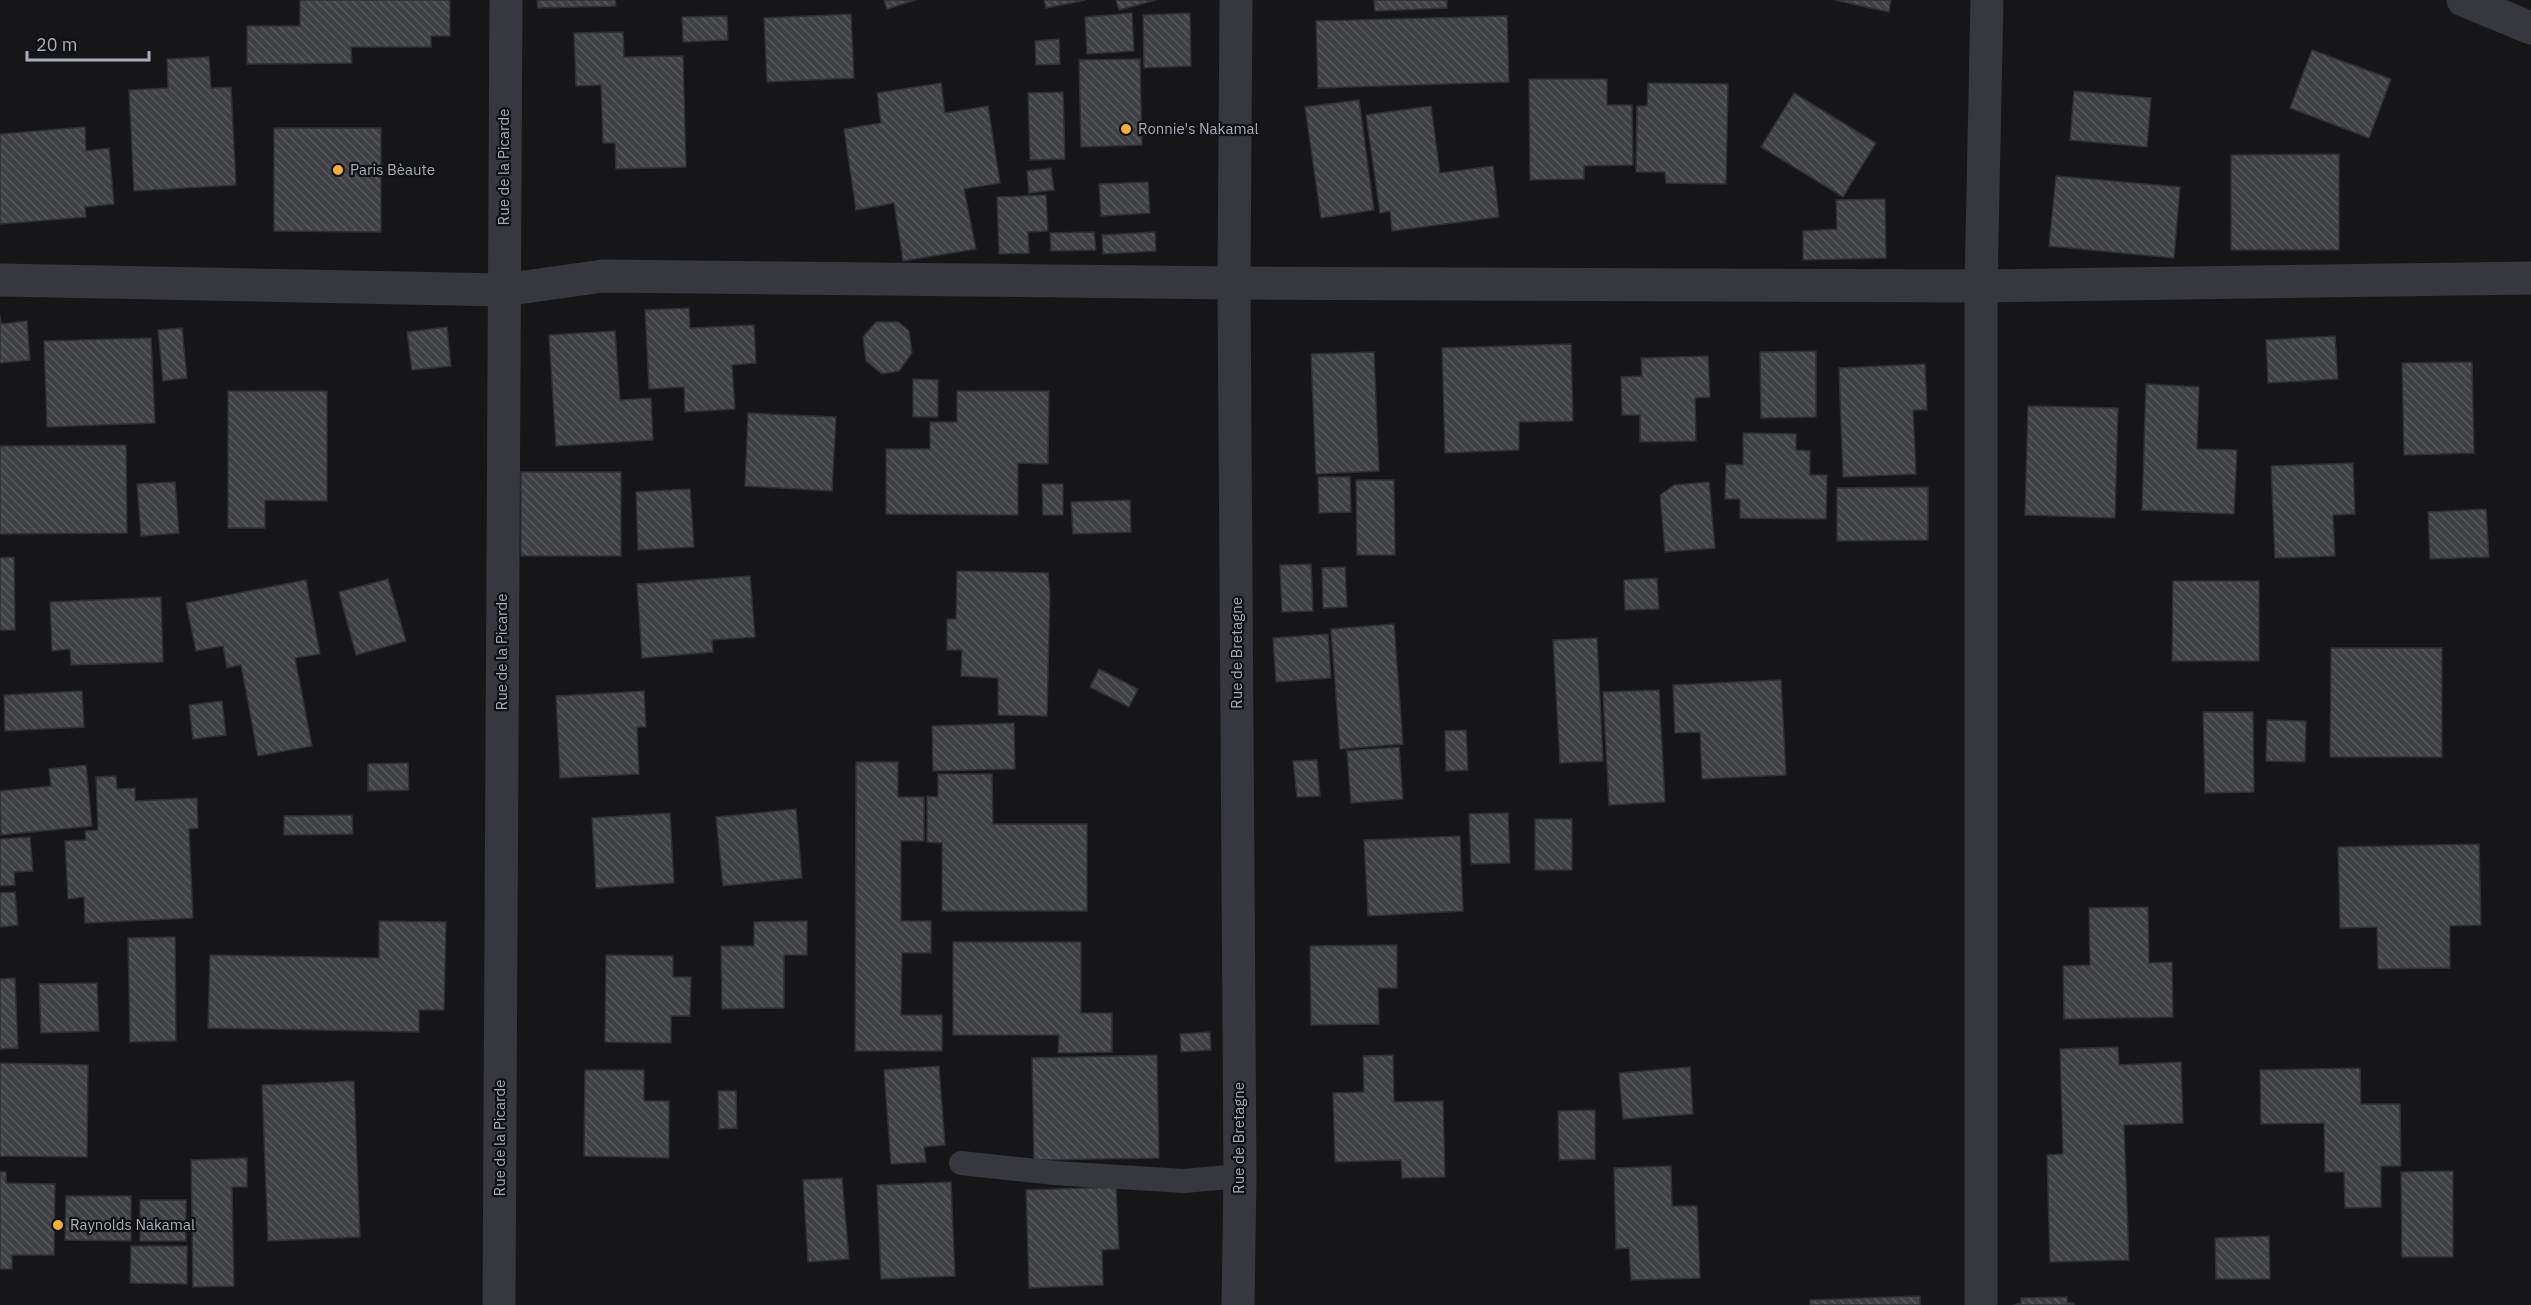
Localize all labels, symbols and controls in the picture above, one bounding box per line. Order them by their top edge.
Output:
scale bar [27,24,148,62]
text: 20 m [36,33,78,56]
street label: Rue de la Picarde [494,109,513,225]
place label: Ronnie's Nakamal [1138,119,1259,138]
marker: Ronnie's Nakamal [1119,122,1133,136]
place label: Paris Bèaute [350,160,435,179]
marker: Paris Bèaute [331,163,345,177]
street label: Rue de la Picarde [492,594,511,710]
street label: Rue de Bretagne [1227,597,1246,709]
street label: Rue de la Picarde [490,1080,509,1196]
street label: Rue de Bretagne [1229,1082,1248,1194]
place label: Raynolds Nakamal [70,1215,195,1234]
marker: Raynolds Nakamal [51,1218,65,1232]

